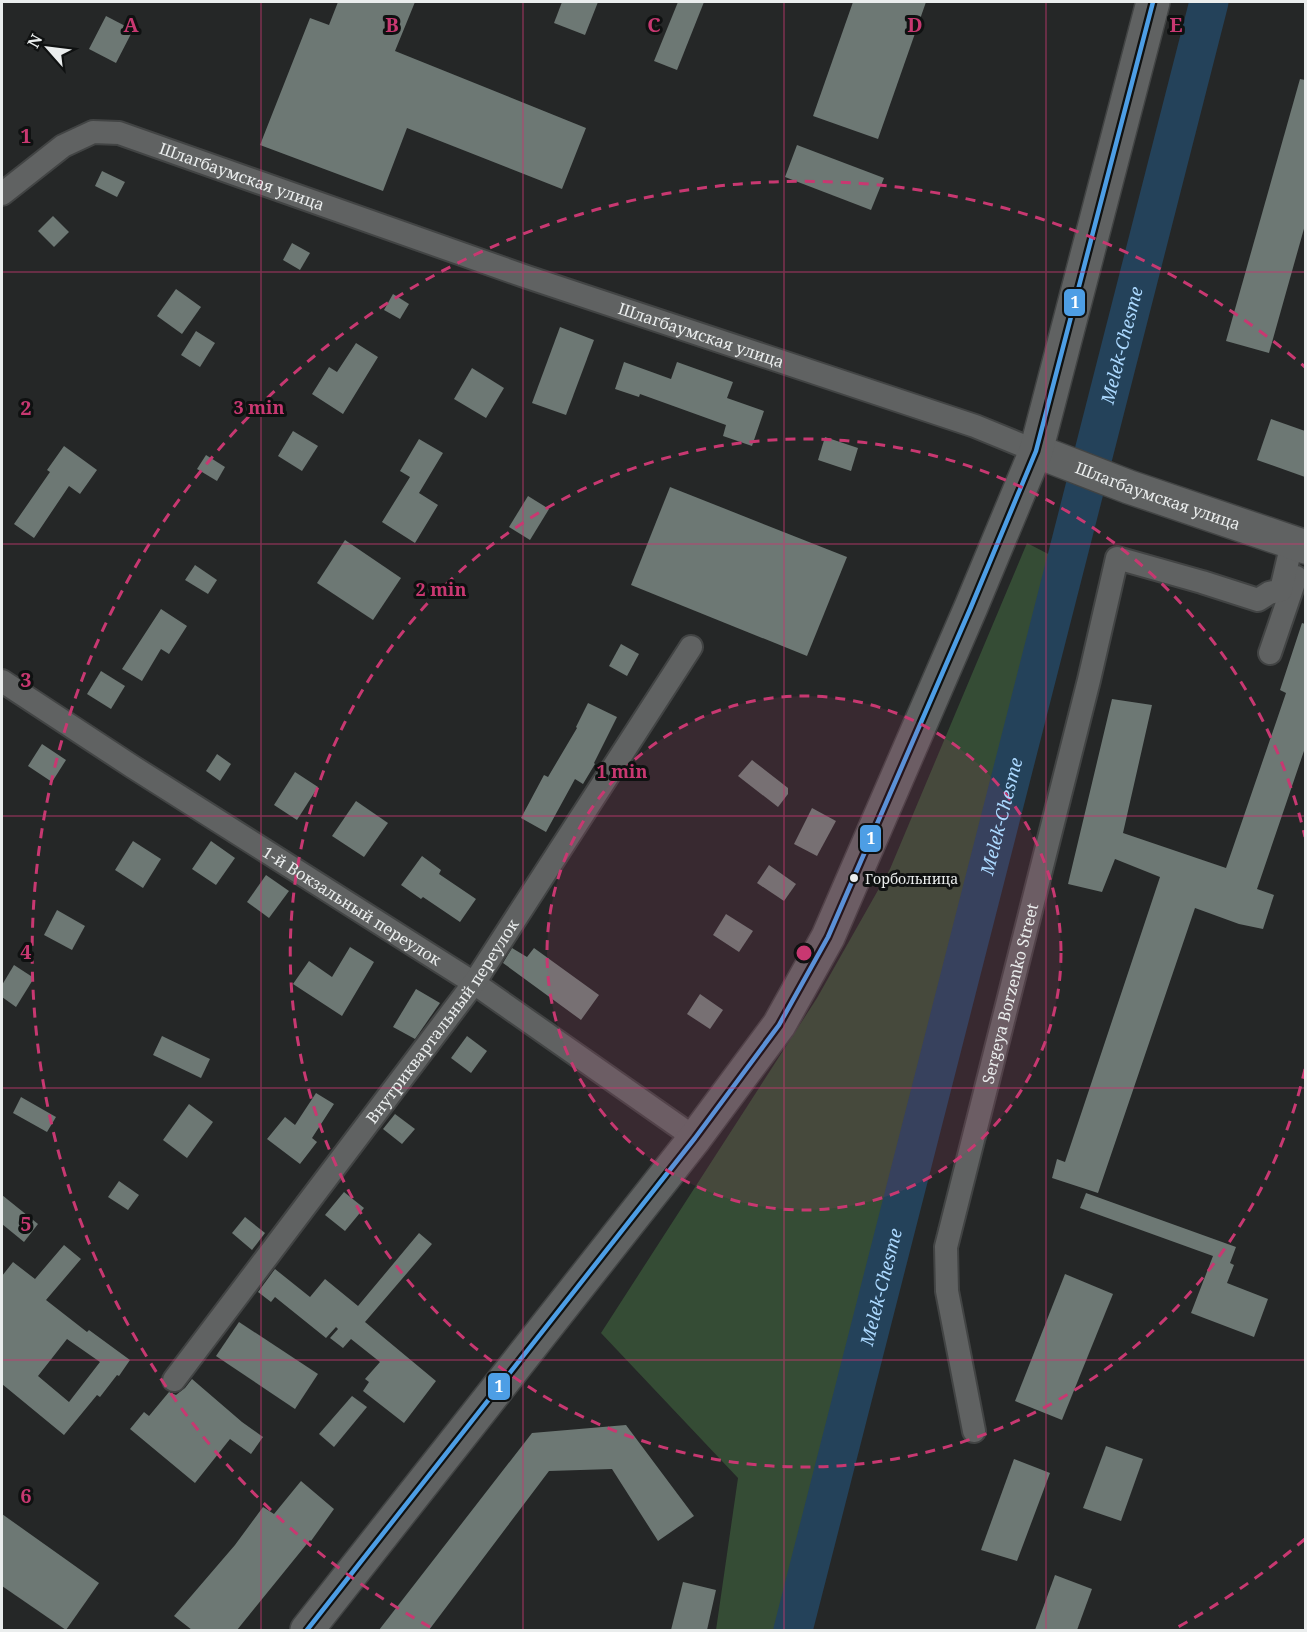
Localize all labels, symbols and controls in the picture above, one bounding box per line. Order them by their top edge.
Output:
text: A [123,11,139,38]
text: B [385,11,399,38]
text: C [647,11,661,38]
text: D [907,11,923,38]
text: E [1169,11,1183,38]
north arrow [18,18,78,78]
text: N [22,30,48,52]
text: 1 [20,122,32,149]
street label: Шлагбаумская улица [156,137,327,216]
water label: Melek-Chesme [1095,284,1148,408]
line badge: 1 [1063,288,1086,317]
text: 1 [1070,291,1080,313]
street label: Шлагбаумская улица [615,297,787,373]
text: 2 [20,394,32,421]
text: 3 min [234,395,284,419]
street label: Шлагбаумская улица [1072,456,1243,535]
text: 2 min [416,577,466,601]
text: 3 [20,666,32,693]
water label: Melek-Chesme [974,755,1028,878]
text: 1 min [597,759,647,783]
line badge: 1 [859,824,882,853]
text: 1 [866,827,876,849]
street label: 1-й Вокзальный переулок [258,841,446,971]
place label: Горбольница [865,869,958,888]
marker: Горбольница [848,872,860,884]
street label: Sergeya Borzenko Street [977,900,1043,1086]
street label: Внутриквартальный переулок [361,914,524,1128]
text: 4 [20,938,32,965]
centre of rings [794,943,814,963]
text: 5 [20,1210,32,1237]
water label: Melek-Chesme [854,1226,907,1349]
line badge: 1 [487,1372,511,1401]
text: 1 [494,1375,504,1397]
text: 6 [20,1482,32,1509]

